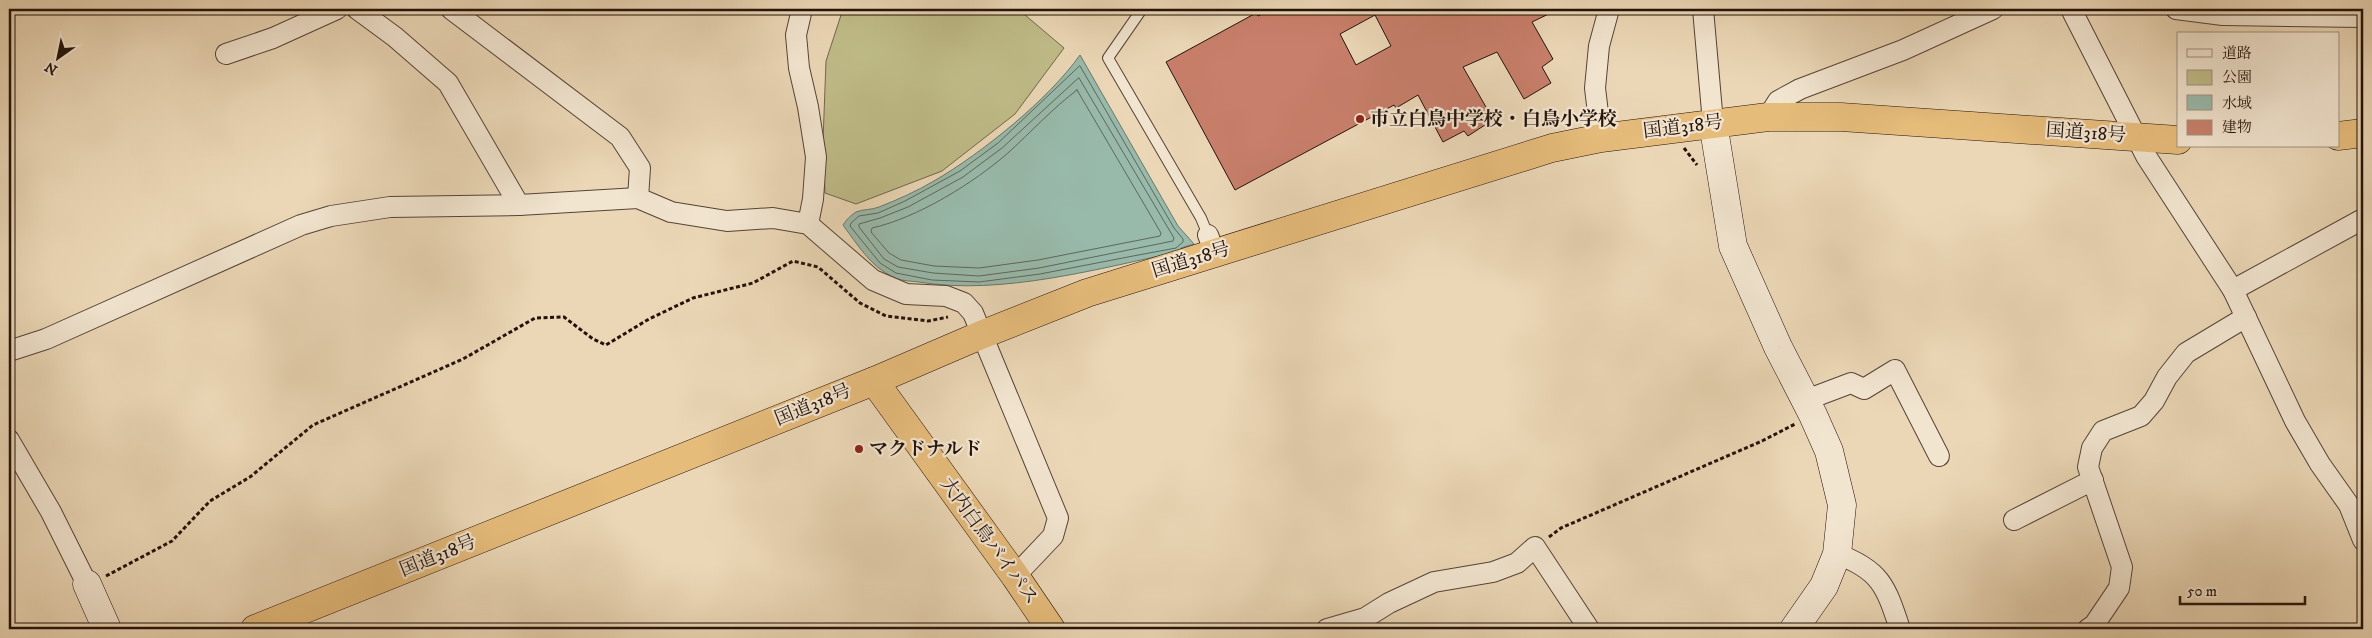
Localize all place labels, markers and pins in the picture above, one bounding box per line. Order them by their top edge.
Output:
place label: 市立白鳥中学校・白鳥小学校 [1370,108,1617,131]
marker: 市立白鳥中学校・白鳥小学校 [1354,113,1366,125]
place label: マクドナルド [869,438,982,461]
marker: マクドナルド [853,443,865,455]

